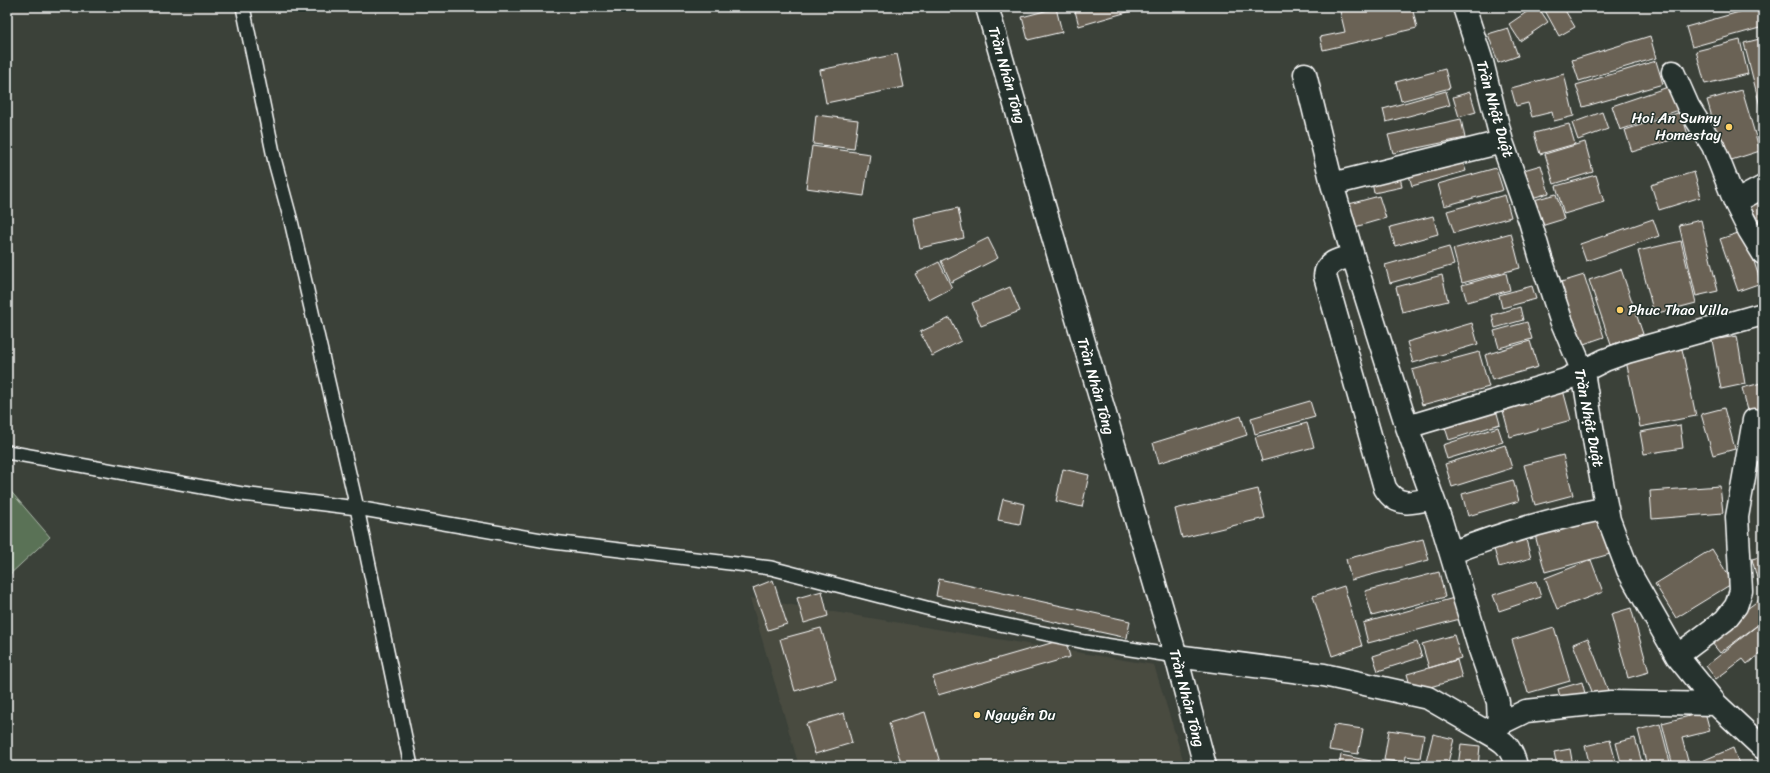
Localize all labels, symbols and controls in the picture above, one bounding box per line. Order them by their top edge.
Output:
street label: Trần Nhân Tông [981,23,1033,127]
street label: Trần Nhật Duật [1469,57,1521,161]
place label: Hoi An Sunny Homestay [1631,105,1721,148]
marker: Hoi An Sunny Homestay [1724,122,1734,132]
place label: Phuc Thao Villa [1628,297,1729,323]
marker: Phuc Thao Villa [1615,305,1625,315]
street label: Trần Nhân Tông [1070,334,1122,438]
street label: Trần Nhật Duật [1567,366,1611,470]
street label: Trần Nhân Tông [1161,646,1213,750]
place label: Nguyễn Du [985,702,1056,728]
marker: Nguyễn Du [972,710,982,720]

